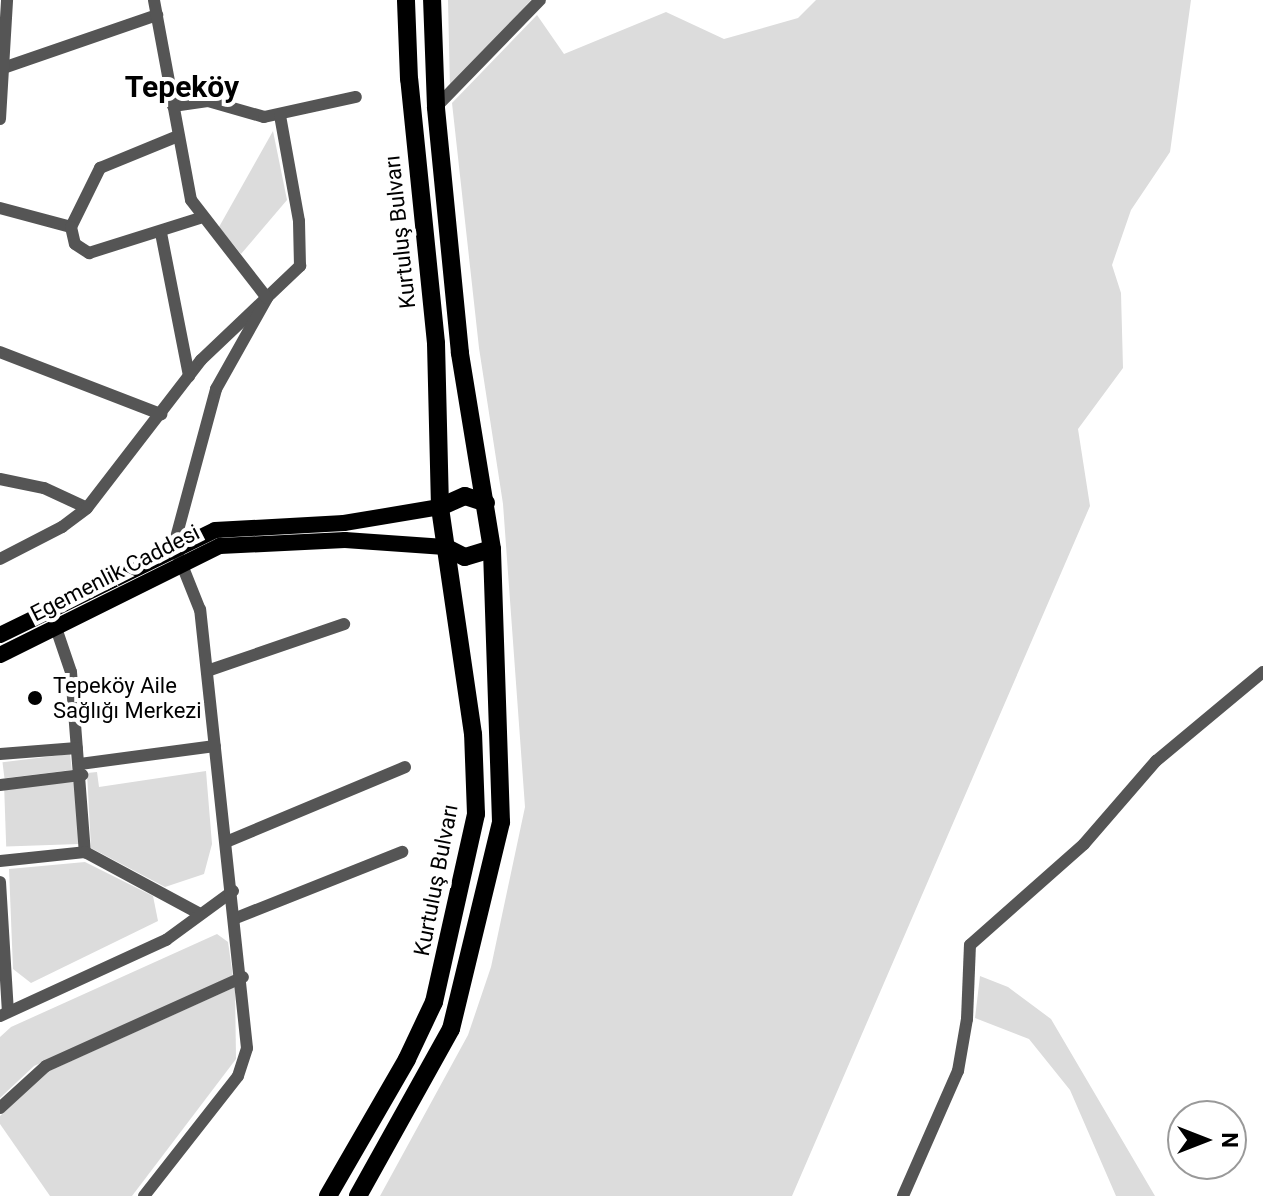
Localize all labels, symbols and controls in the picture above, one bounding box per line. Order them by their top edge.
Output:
district label: Tepeköy [125,69,239,105]
street label: Kurtuluş Bulvarı [379,154,421,310]
street label: Egemenlik Caddesi [26,519,204,627]
place label: Tepeköy Aile Sağlığı Merkezi [53,672,202,724]
marker: Tepeköy Aile Sağlığı Merkezi [24,687,46,709]
street label: Kurtuluş Bulvarı [408,802,464,958]
north arrow [1167,1100,1247,1180]
text: N [1217,1132,1242,1148]

